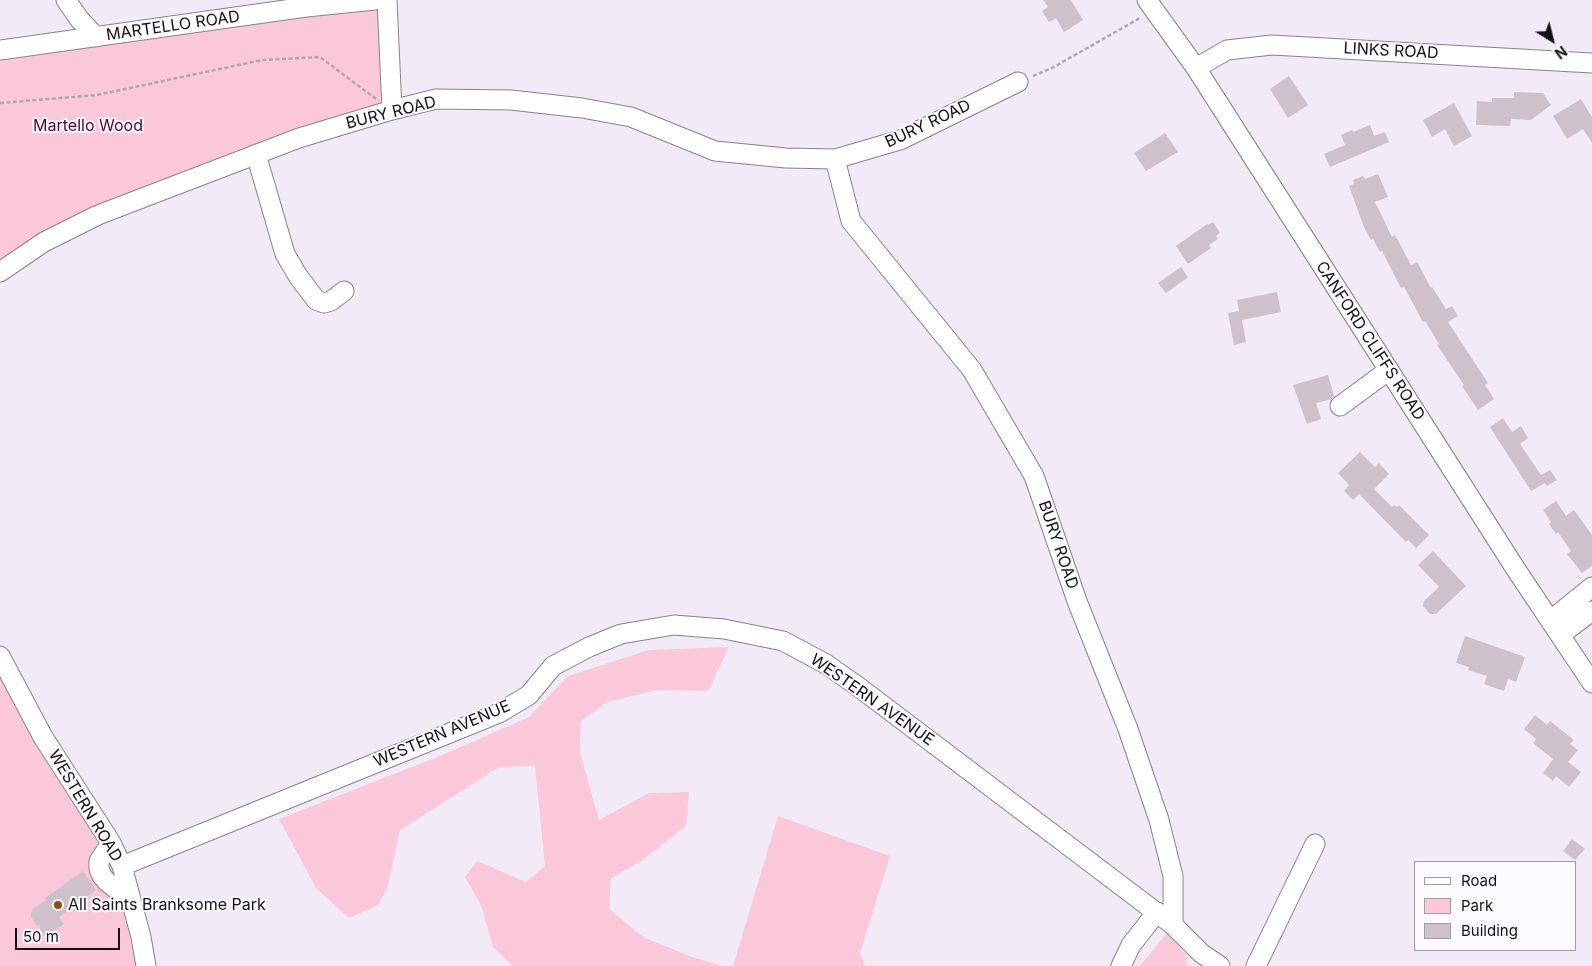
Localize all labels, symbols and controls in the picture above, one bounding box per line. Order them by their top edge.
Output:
street label: MARTELLO ROAD [105,7,241,45]
north arrow [1527,15,1577,65]
street label: LINKS ROAD [1343,39,1439,63]
text: N [1552,43,1570,63]
street label: BURY ROAD [344,93,438,133]
street label: BURY ROAD [882,96,974,152]
park label: Martello Wood [33,116,143,136]
street label: CANFORD CLIFFS ROAD [1311,258,1429,424]
street label: BURY ROAD [1034,498,1082,592]
street label: WESTERN AVENUE [806,650,938,750]
street label: WESTERN AVENUE [371,697,513,771]
street label: WESTERN ROAD [44,747,126,865]
legend [1414,861,1577,951]
text: Road [1461,871,1497,890]
place label: All Saints Branksome Park [68,895,266,915]
text: Park [1461,896,1493,915]
marker: All Saints Branksome Park [52,899,64,911]
scale bar [18,918,122,950]
text: Building [1461,921,1518,940]
text: 50 m [23,927,59,946]

